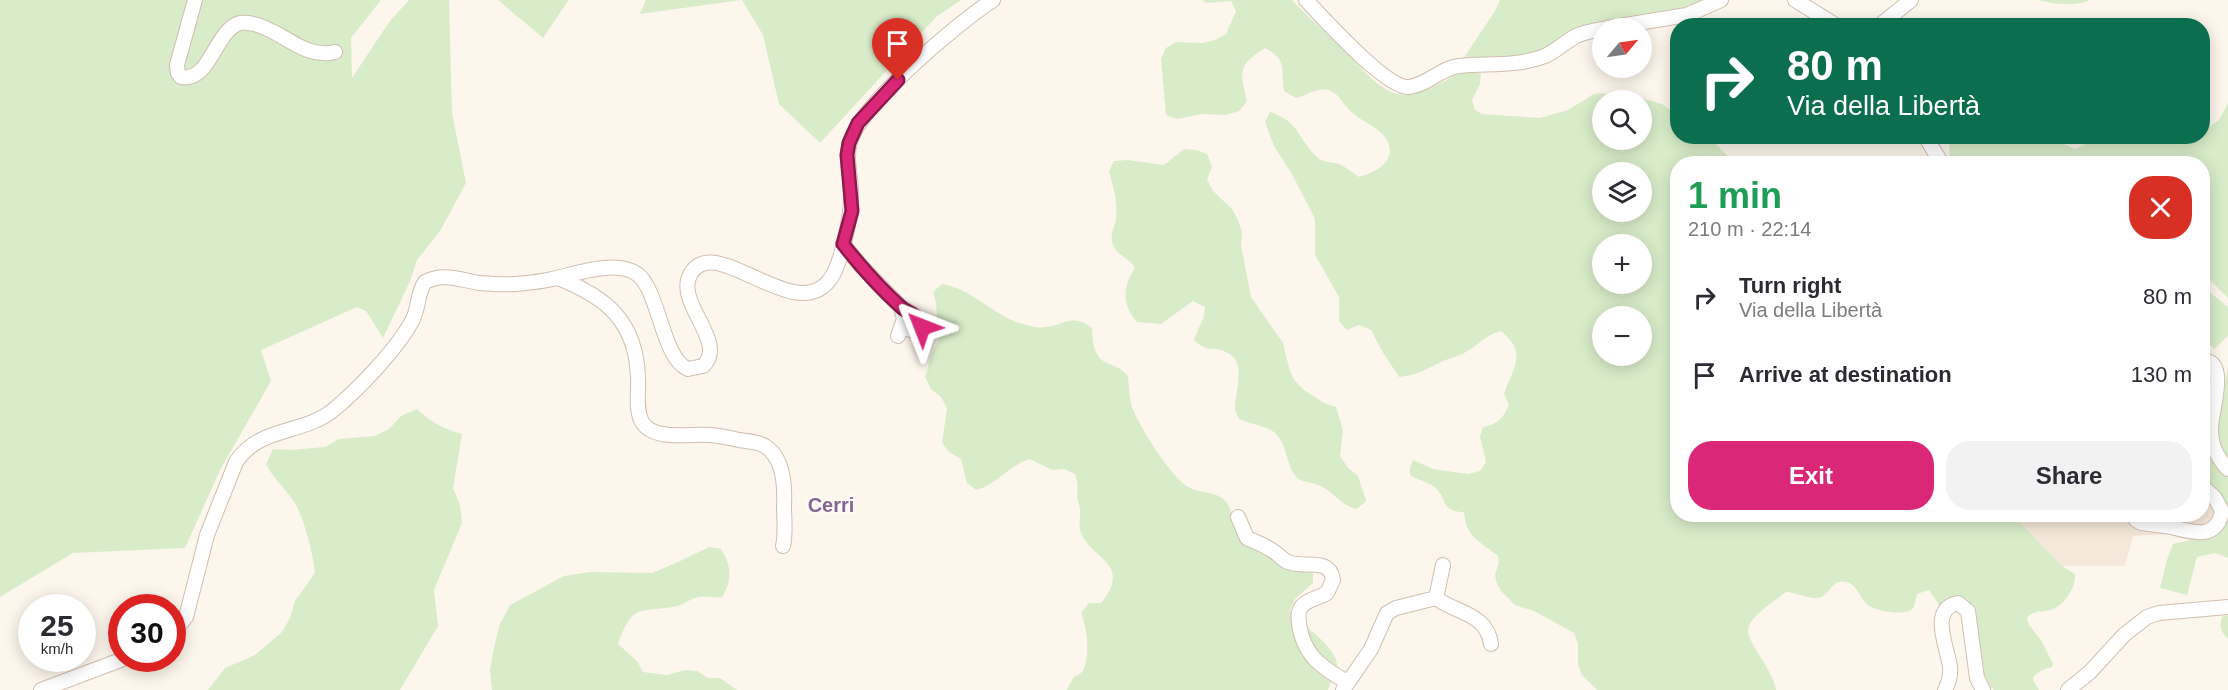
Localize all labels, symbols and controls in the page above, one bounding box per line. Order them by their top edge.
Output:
pin [872,18,923,80]
north arrow [1592,18,1652,78]
map controls [1592,18,1652,366]
icon: arrive [881,27,914,60]
icon: right [1688,42,1766,120]
text: 80 m [1787,42,1883,89]
button: search [1592,90,1652,150]
text: Via della Libertà [1787,91,1980,121]
button: layers [1592,162,1652,222]
text: 1 min [1688,175,1782,216]
button: close [2129,176,2192,239]
text: 210 m · 22:14 [1688,218,1811,240]
button: + [1592,234,1652,294]
text: Turn right [1739,273,1841,298]
icon: right [1688,281,1721,314]
text: 80 m [2143,284,2192,309]
position arrow [890,295,954,359]
text: Via della Libertà [1739,299,1882,321]
button: − [1592,306,1652,366]
icon: arrive [1688,359,1721,392]
text: Arrive at destination [1739,362,1952,387]
text: 130 m [2131,362,2192,387]
button: Exit [1688,441,1934,510]
button: Share [1946,441,2192,510]
district label: Cerri [808,494,854,516]
speed limit sign: 30 [108,594,186,672]
text: 25 [40,609,74,642]
text: km/h [41,640,73,657]

